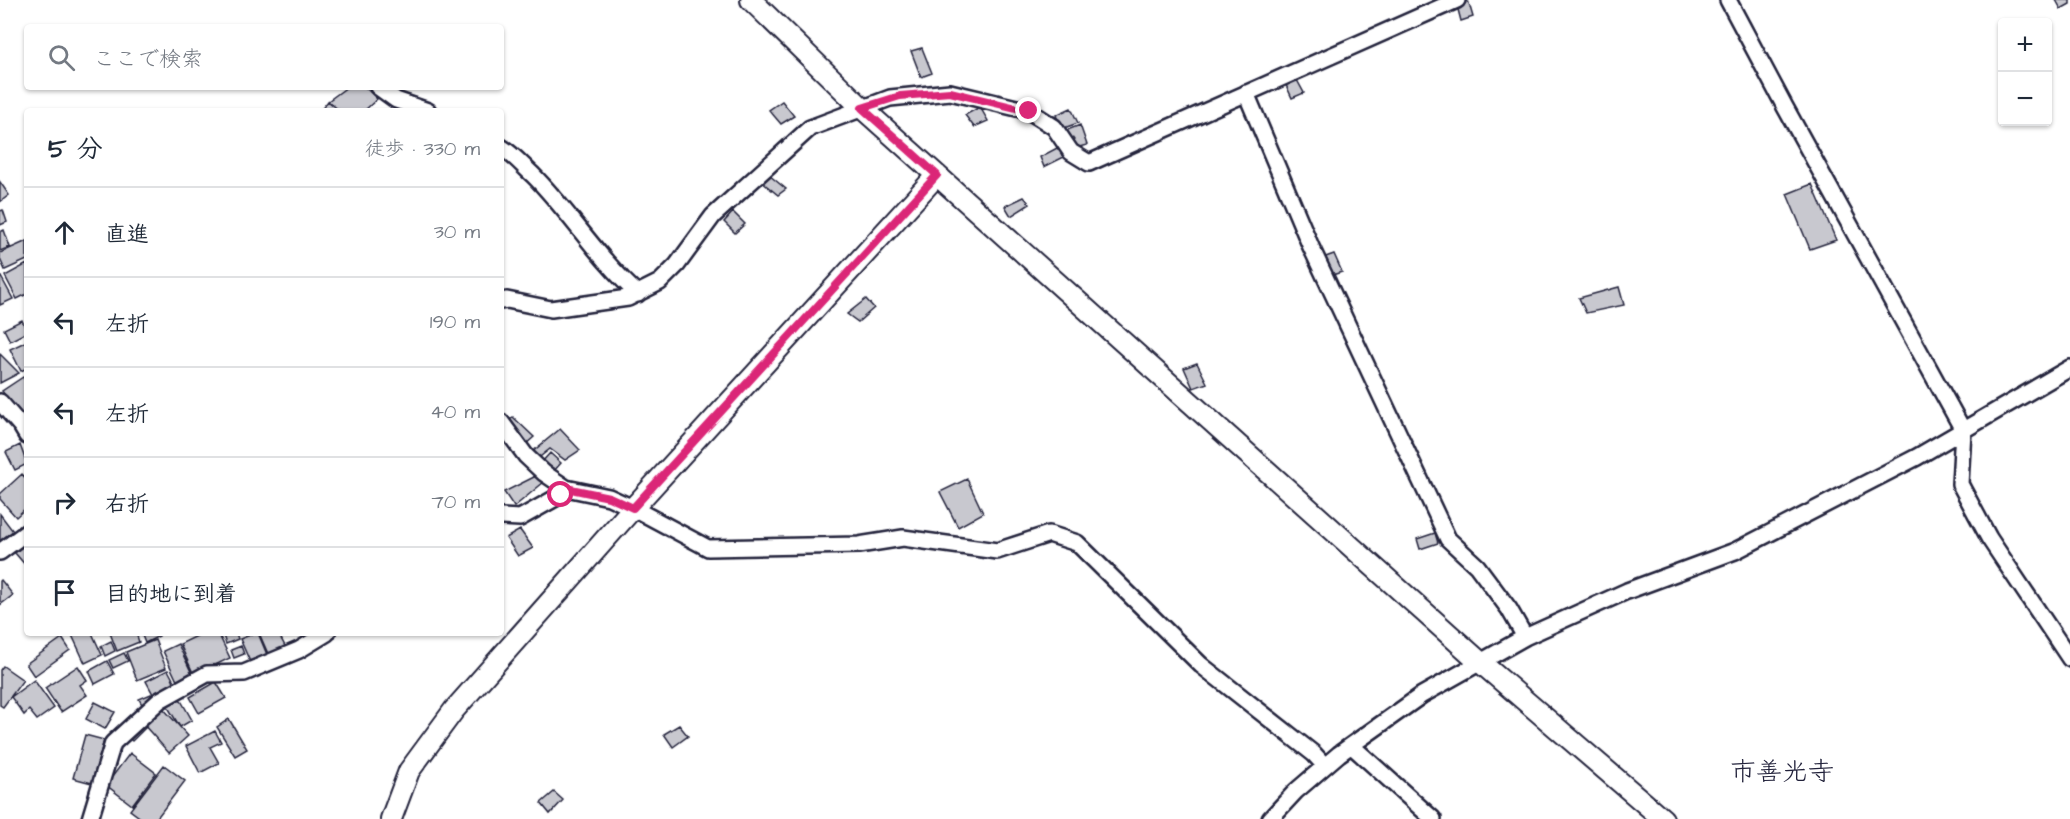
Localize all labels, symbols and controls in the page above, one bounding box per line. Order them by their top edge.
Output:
map controls [1998,18,2052,126]
button: + [1998,18,2052,72]
search box [24,24,504,90]
icon: search [45,41,78,74]
text: ここで検索 [93,44,203,75]
button: − [1998,72,2052,126]
route end [1015,97,1041,123]
text: 5 分 [48,131,103,167]
text: 徒歩 · 330 m [365,135,480,163]
icon: ahead [48,216,81,249]
text: 30 m [434,218,480,246]
text: 直進 [105,219,149,250]
icon: left [48,306,81,339]
text: 190 m [430,308,480,336]
text: 左折 [105,309,149,340]
icon: left [48,396,81,429]
text: 40 m [430,398,480,426]
text: 左折 [105,399,149,430]
route start [547,481,573,507]
icon: right [48,486,81,519]
text: 70 m [432,488,480,516]
text: 右折 [105,489,149,520]
icon: arrive [48,576,81,609]
text: 目的地に到着 [105,579,237,610]
district label: 市善光寺 [1730,754,1834,790]

